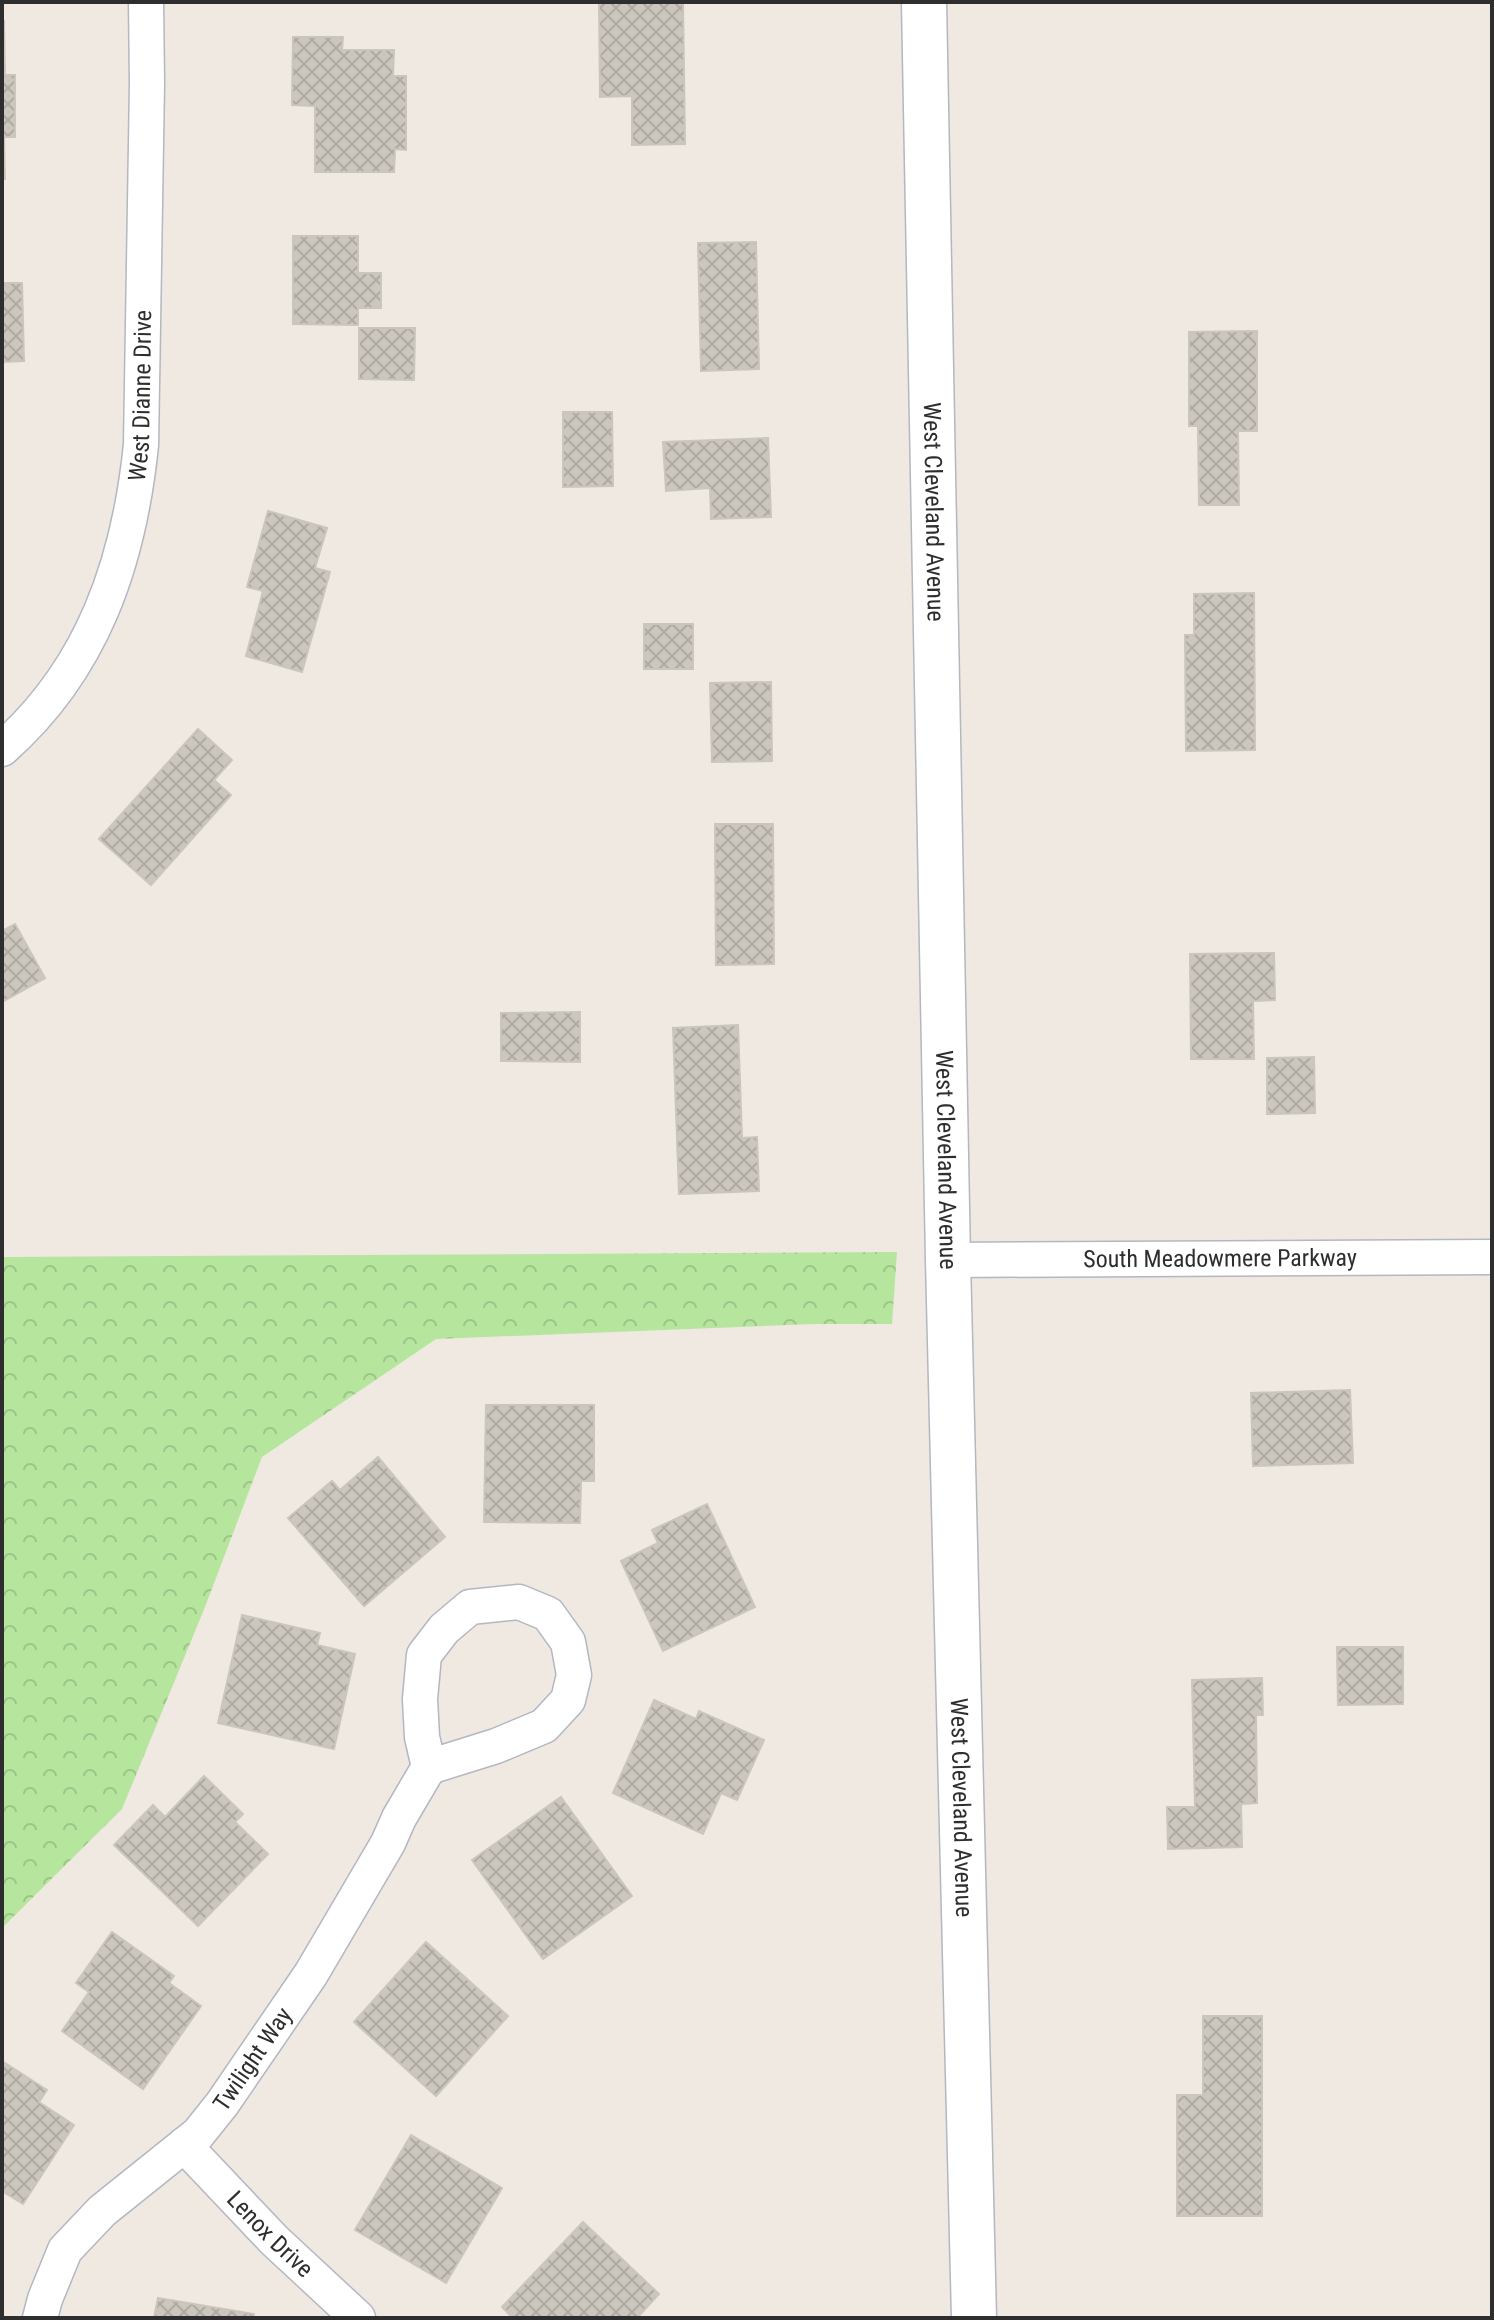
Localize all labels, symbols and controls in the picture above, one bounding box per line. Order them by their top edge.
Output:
street label: West Dianne Drive [123,310,157,483]
street label: West Cleveland Avenue [918,402,950,622]
street label: West Cleveland Avenue [930,1050,962,1270]
street label: South Meadowmere Parkway [1083,1244,1357,1273]
street label: West Cleveland Avenue [945,1698,978,1918]
street label: Twilight Way [207,2002,298,2116]
street label: Lenox Drive [221,2185,319,2283]

